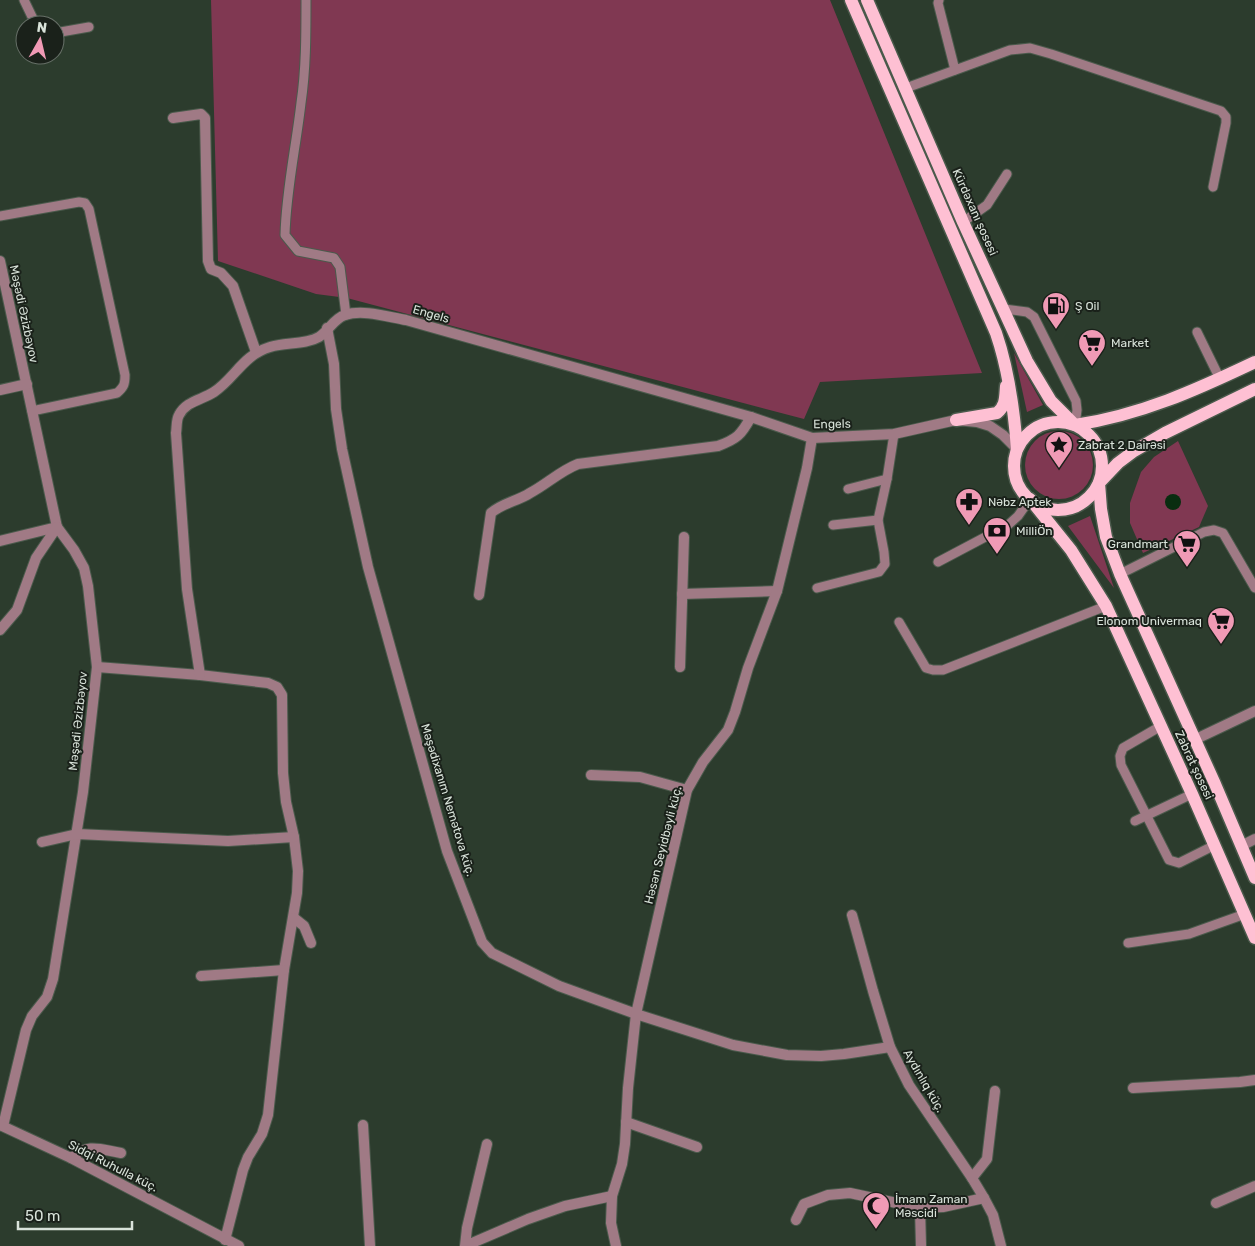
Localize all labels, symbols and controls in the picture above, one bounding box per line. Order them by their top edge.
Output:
north arrow [15,15,65,65]
text: N [36,19,48,37]
street label: Kürdəxanı şosesi [950,166,1000,258]
street label: Məşədi Əzizbəyov [7,264,41,365]
fuel station icon: Ş Oil [1041,291,1071,330]
place label: Ş Oil [1075,299,1099,313]
street label: Engels [411,302,451,326]
supermarket icon: Market [1077,328,1107,367]
place label: Market [1111,336,1149,350]
street label: Engels [813,417,851,431]
place icon: Zabrat 2 Dairəsi [1044,430,1074,469]
place label: Zabrat 2 Dairəsi [1078,438,1166,452]
pharmacy icon: Nəbz Aptek [954,487,984,526]
place label: Nəbz Aptek [988,495,1052,509]
bank icon: MilliÖn [982,516,1012,555]
place label: MilliÖn [1016,524,1053,538]
supermarket icon: Grandmart [1172,529,1202,568]
place label: Grandmart [1108,537,1168,551]
supermarket icon: Elonom Univermaq [1206,606,1236,645]
place label: Elonom Univermaq [1096,614,1202,628]
street label: Məşədi Əzizbəyov [66,670,90,771]
street label: Məşədixanım Nemətova küç. [418,722,478,878]
street label: Zabrat şosesi [1172,728,1216,802]
street label: Həsən Seyidbəyli küç. [642,785,684,905]
street label: Aydınlıq küç. [900,1047,948,1115]
street label: Sidqi Ruhulla küç. [66,1137,160,1195]
mosque icon: İmam Zaman Məscidi [861,1191,891,1230]
place label: İmam Zaman Məscidi [895,1192,968,1220]
scale bar [18,1198,131,1230]
text: 50 m [25,1207,60,1225]

